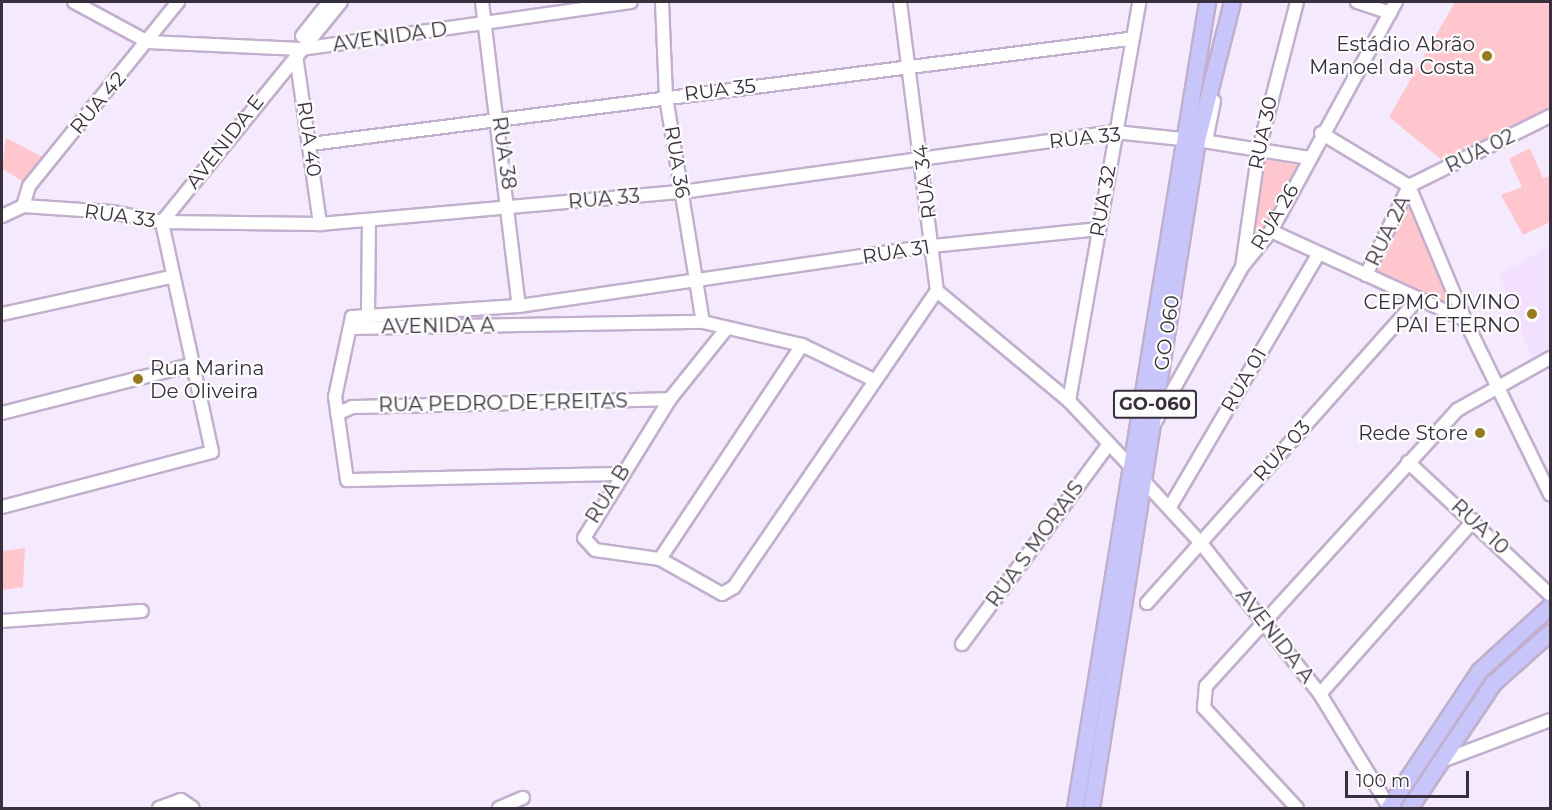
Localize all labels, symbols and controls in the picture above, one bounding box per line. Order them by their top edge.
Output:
street label: AVENIDA D [331,17,449,57]
place label: Estádio Abrão Manoel da Costa [1309,33,1475,80]
marker: Estádio Abrão Manoel da Costa [1480,49,1494,63]
street label: RUA 42 [65,67,131,139]
street label: RUA 35 [683,74,757,106]
street label: AVENIDA E [181,90,269,194]
street label: RUA 30 [1244,94,1282,172]
street label: RUA 40 [292,100,326,178]
street label: RUA 38 [487,115,521,191]
street label: RUA 33 [1048,122,1122,154]
street label: RUA 36 [659,124,695,200]
street label: RUA 02 [1441,124,1519,178]
street label: RUA 34 [909,144,941,220]
street label: RUA 32 [1085,163,1121,239]
street label: RUA 26 [1246,180,1304,254]
street label: RUA 33 [567,184,641,214]
street label: RUA 2A [1361,192,1415,270]
street label: RUA 33 [83,199,157,233]
street label: RUA 31 [861,235,931,269]
place label: CEPMG DIVINO PAI ETERNO [1363,290,1520,337]
street label: GO 060 [1149,294,1185,372]
marker: CEPMG DIVINO PAI ETERNO [1525,307,1539,321]
street label: AVENIDA A [381,313,495,339]
street label: RUA 01 [1216,344,1272,416]
place label: Rua Marina De Oliveira [150,356,264,403]
marker: Rua Marina De Oliveira [131,372,145,386]
street label: RUA PEDRO DE FREITAS [378,389,628,417]
road number: GO-060 [1112,389,1198,419]
street label: RUA 03 [1248,416,1316,486]
place label: Rede Store [1358,421,1468,445]
marker: Rede Store [1473,426,1487,440]
street label: RUA B [581,460,635,528]
street label: RUA S MORAIS [981,476,1089,612]
street label: RUA 10 [1446,494,1514,560]
street label: AVENIDA A [1231,584,1319,688]
scale bar [1348,759,1472,797]
text: 100 m [1356,770,1410,792]

